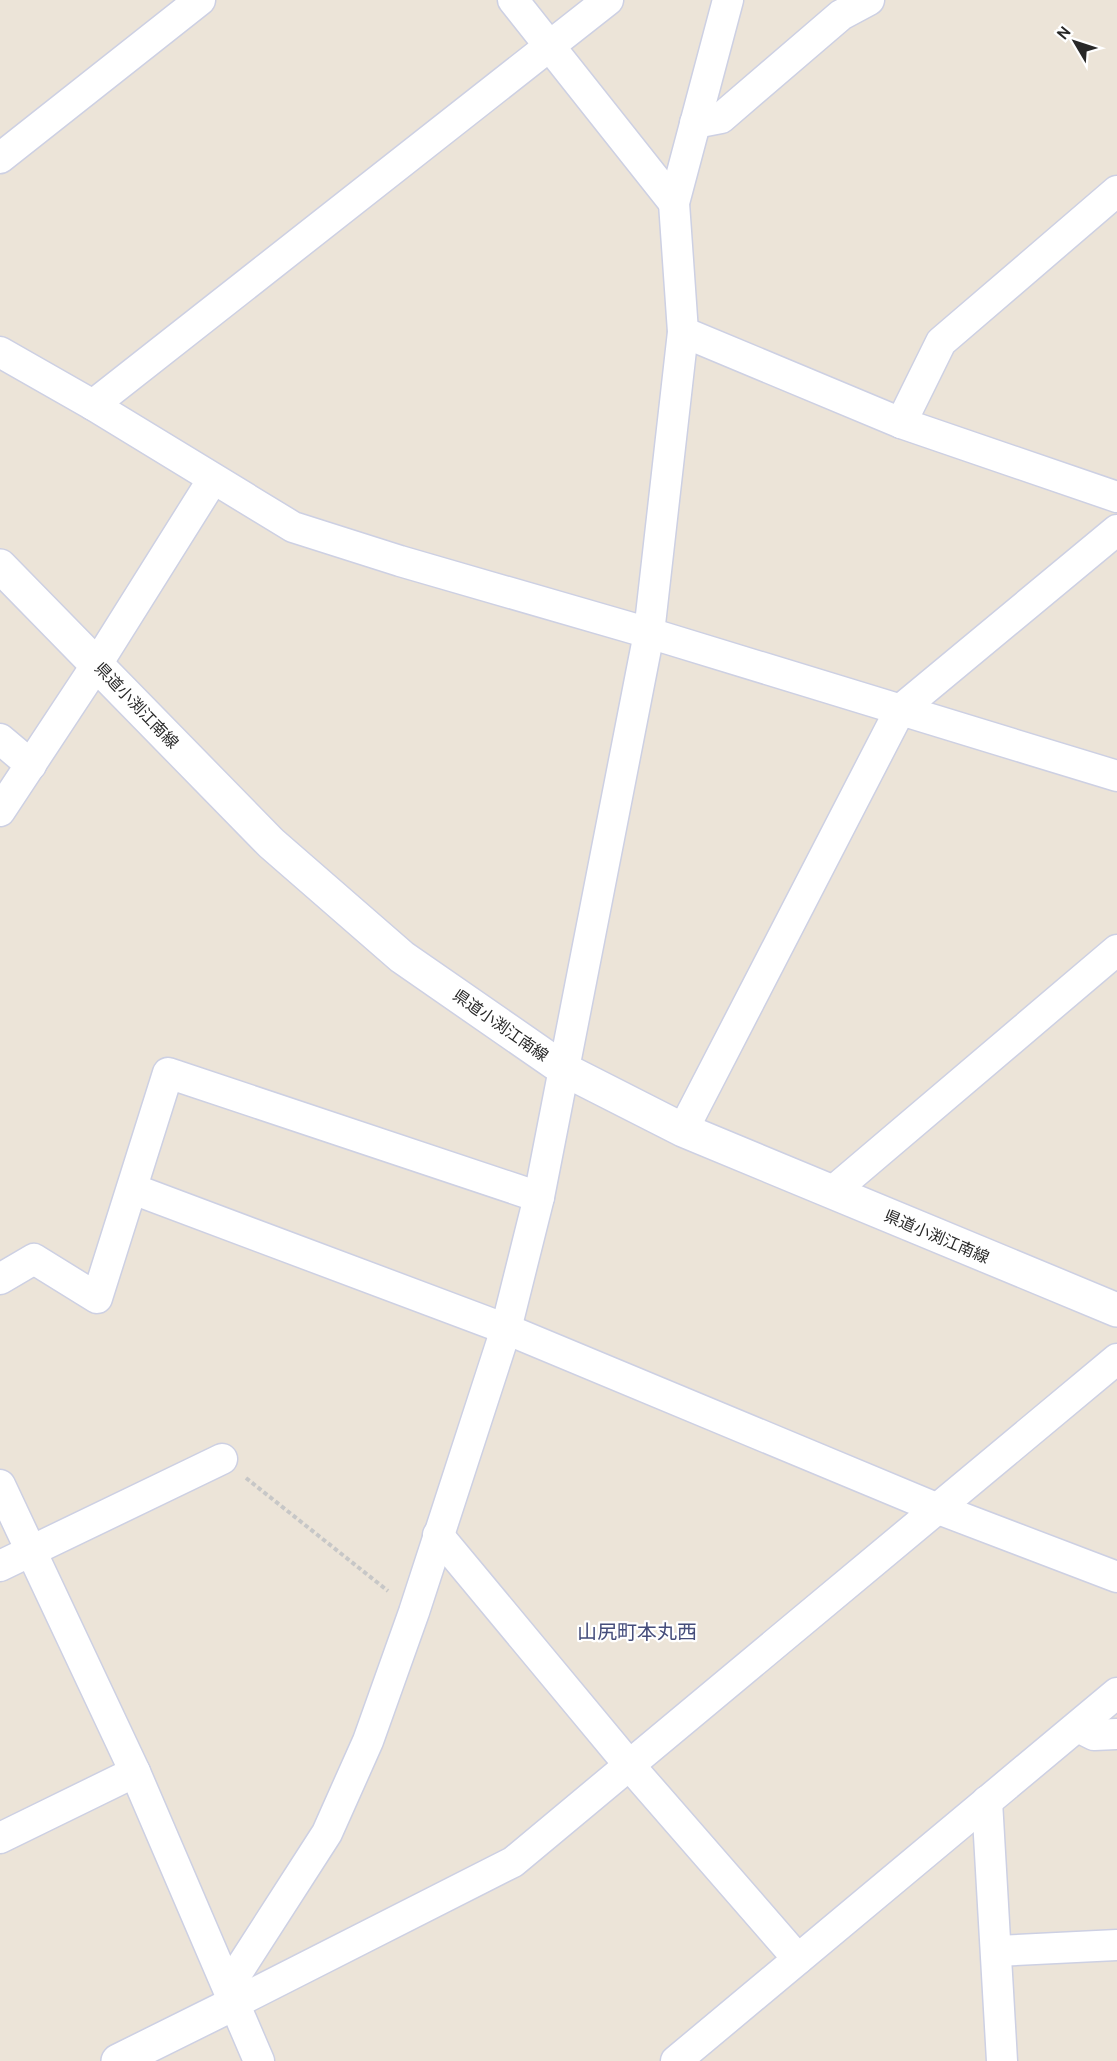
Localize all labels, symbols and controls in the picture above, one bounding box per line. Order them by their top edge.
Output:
north arrow [1045,12,1105,72]
text: N [1053,23,1075,43]
street label: 県道小渕江南線 [91,658,182,752]
street label: 県道小渕江南線 [449,986,552,1065]
street label: 県道小渕江南線 [882,1206,992,1267]
district label: 山尻町本丸西 [577,1620,697,1644]

